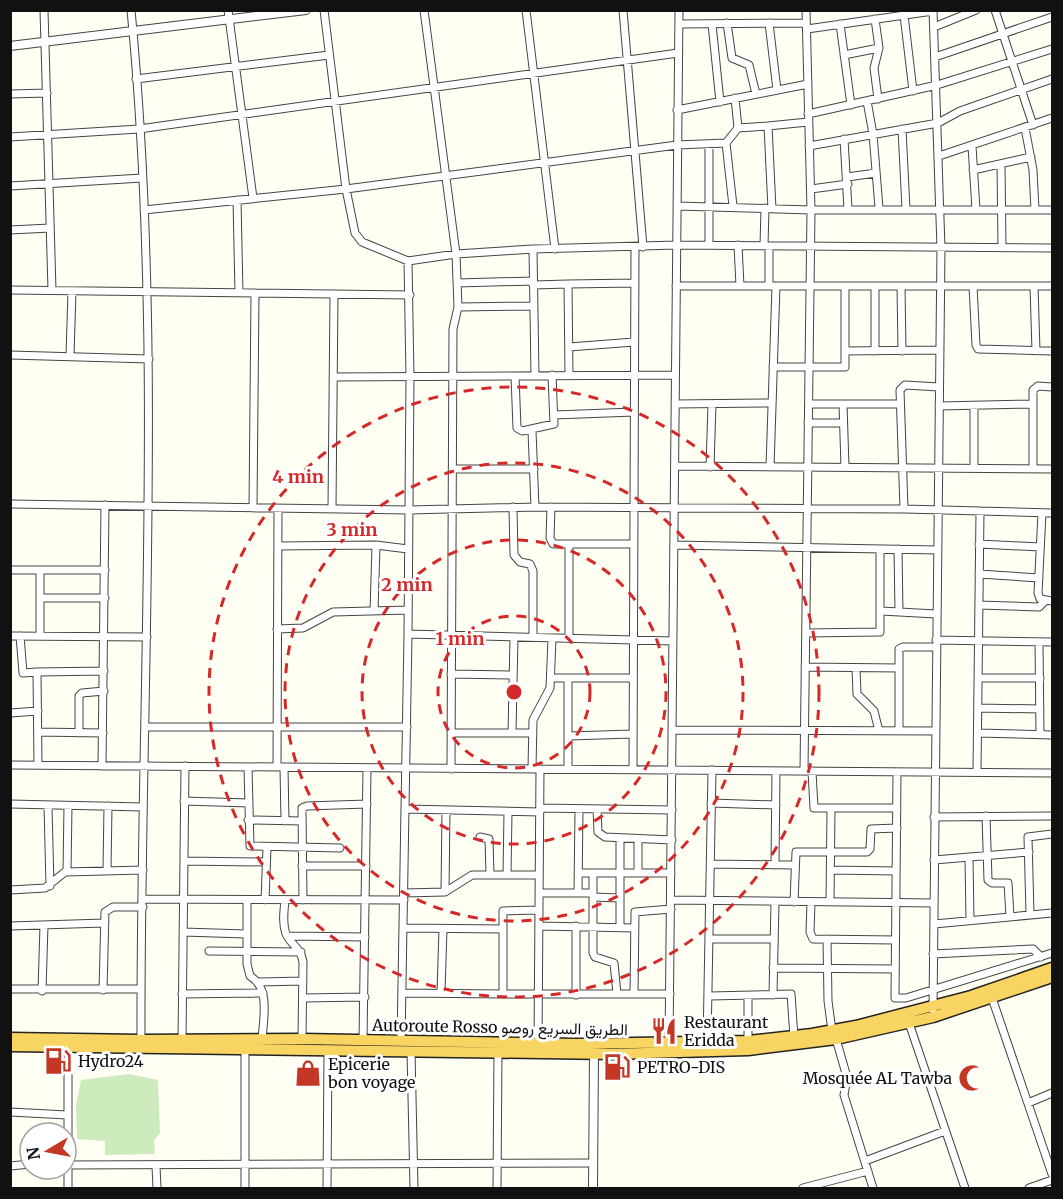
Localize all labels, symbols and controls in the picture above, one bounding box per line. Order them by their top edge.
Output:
text: 4 min [272,465,324,488]
text: 3 min [327,518,377,541]
text: 2 min [381,573,433,596]
text: 1 min [435,627,485,650]
centre of rings [504,682,524,702]
place label: Restaurant Eridda [684,1012,769,1050]
street label: Autoroute Rosso الطريق السريع روصو [371,1015,628,1041]
restaurant icon: Restaurant Eridda [649,1016,679,1046]
fuel station icon: Hydro24 [43,1046,73,1076]
place label: Hydro24 [78,1051,144,1071]
fuel station icon: PETRO-DIS [602,1052,632,1082]
place label: Epicerie bon voyage [327,1054,415,1092]
place label: PETRO-DIS [637,1057,725,1077]
shop icon: Epicerie bon voyage [293,1058,323,1088]
mosque icon: Mosquée AL Tawba [957,1063,987,1093]
place label: Mosquée AL Tawba [803,1068,952,1088]
north arrow [18,1121,78,1181]
text: N [22,1145,44,1162]

